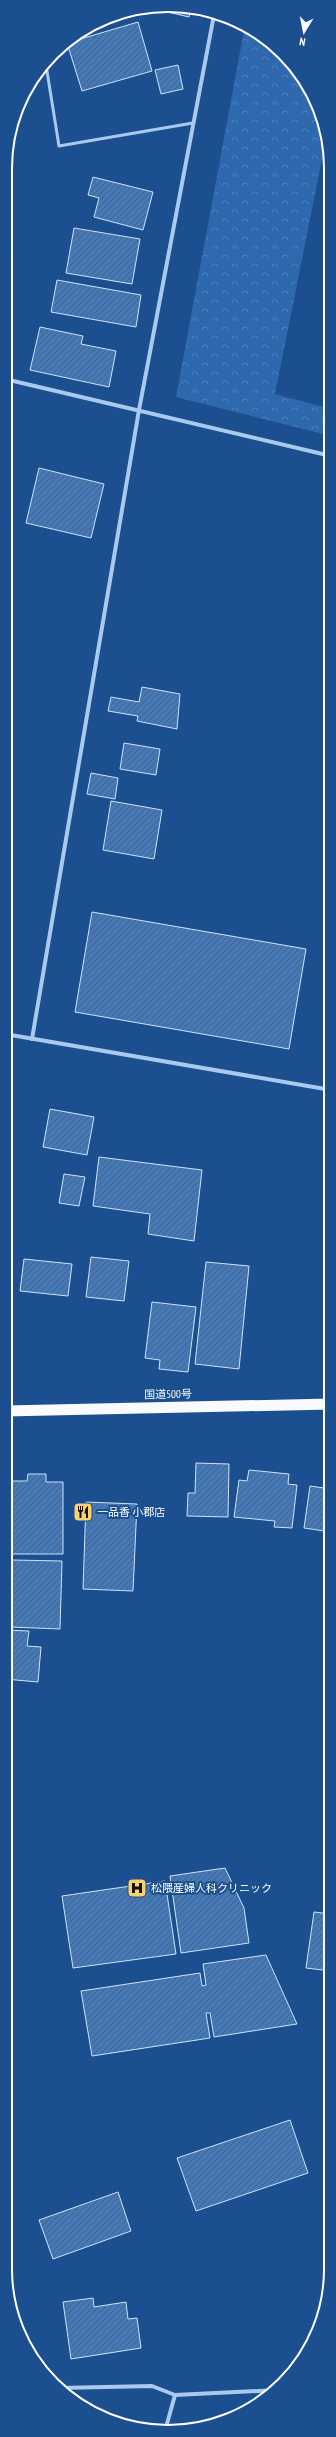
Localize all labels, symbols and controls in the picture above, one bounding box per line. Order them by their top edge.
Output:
north arrow [284,12,324,52]
text: N [298,34,306,49]
street label: 国道500号 [144,1387,192,1401]
restaurant icon: 一品香 小郡店 [72,1501,94,1523]
place label: 一品香 小郡店 [97,1505,165,1519]
hospital icon: 松隈産婦人科クリニック [126,1877,148,1899]
place label: 松隈産婦人科クリニック [151,1881,272,1895]

